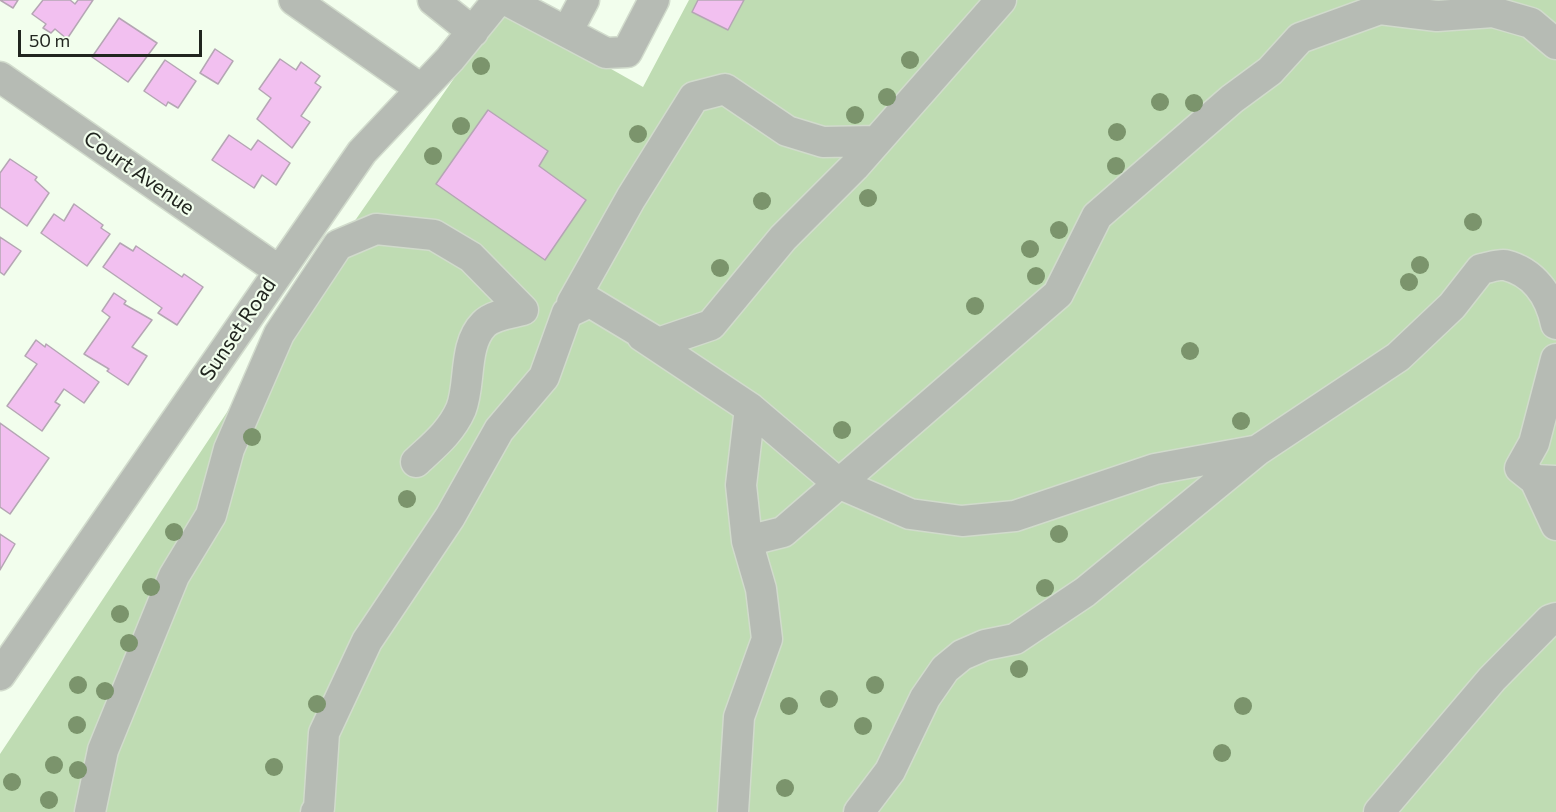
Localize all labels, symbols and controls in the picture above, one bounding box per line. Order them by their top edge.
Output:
scale bar [21,18,206,56]
text: 50 m [29,29,70,51]
street label: Court Avenue [79,125,199,221]
street label: Sunset Road [194,273,282,385]

